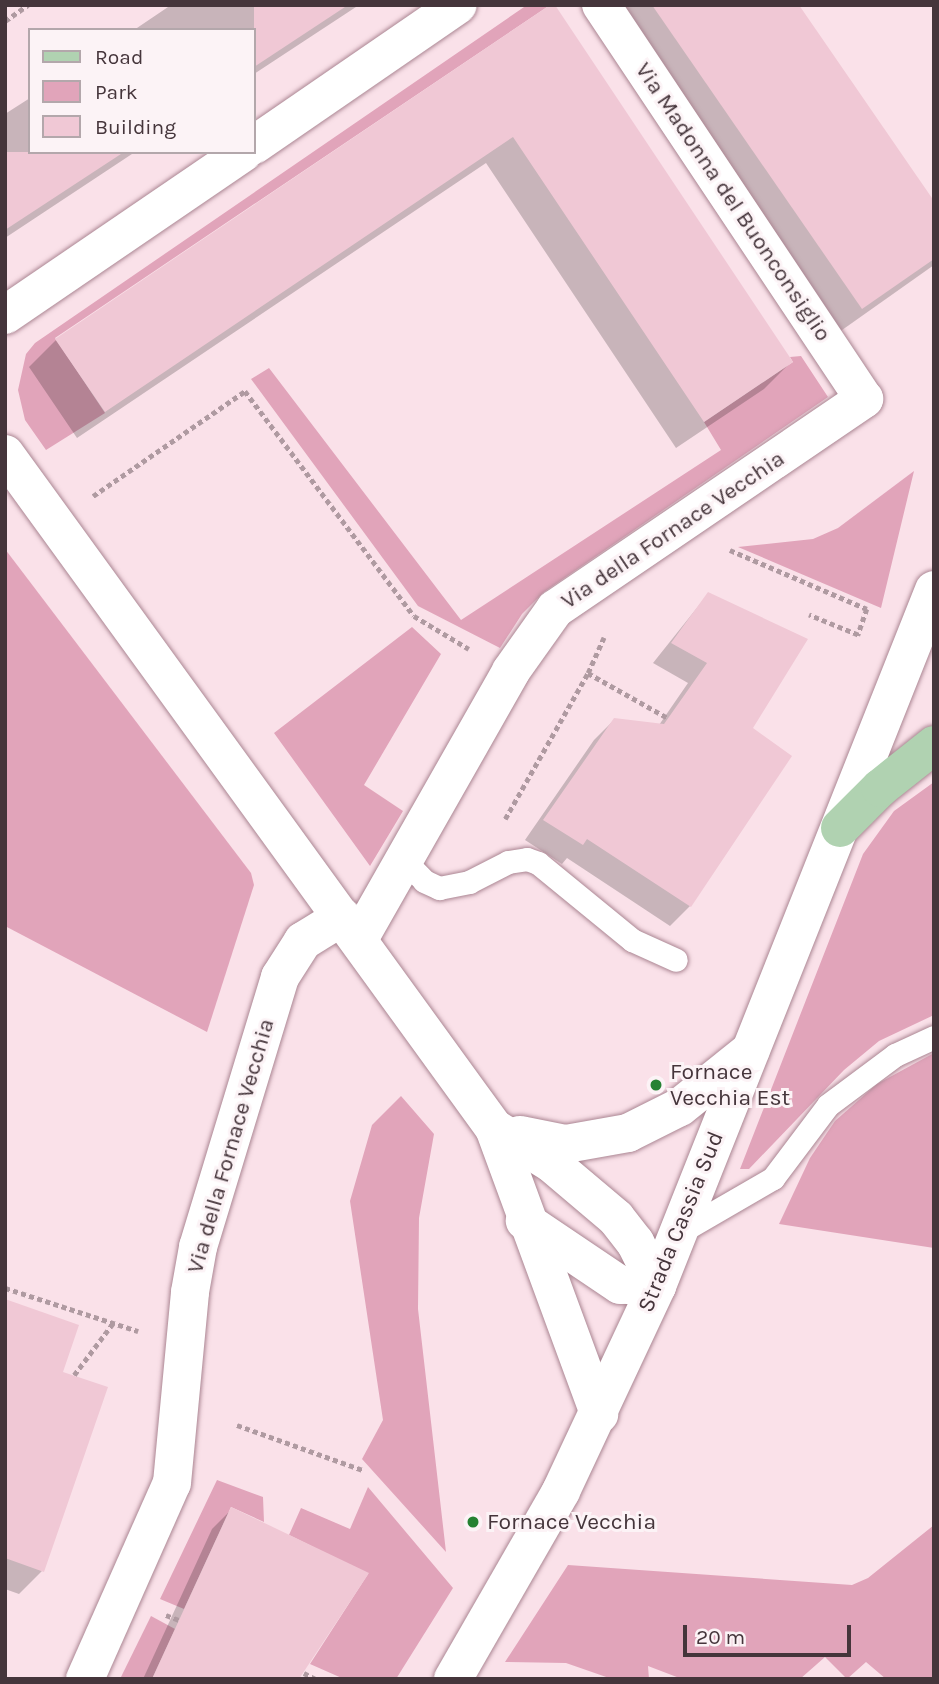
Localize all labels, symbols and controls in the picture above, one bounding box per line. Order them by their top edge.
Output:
legend [28,28,256,154]
text: Road [95,45,143,69]
street label: Via Madonna del Buonconsiglio [629,57,837,347]
text: Park [95,80,138,104]
text: Building [95,115,176,139]
street label: Via della Fornace Vecchia [556,445,790,615]
street label: Via della Fornace Vecchia [181,1016,281,1276]
place label: Fornace Vecchia Est [670,1058,790,1112]
marker: Fornace Vecchia Est [648,1077,664,1093]
street label: Strada Cassia Sud [632,1128,730,1316]
place label: Fornace Vecchia [487,1508,656,1536]
marker: Fornace Vecchia [465,1514,481,1530]
scale bar [687,1610,855,1654]
text: 20 m [696,1625,745,1649]

